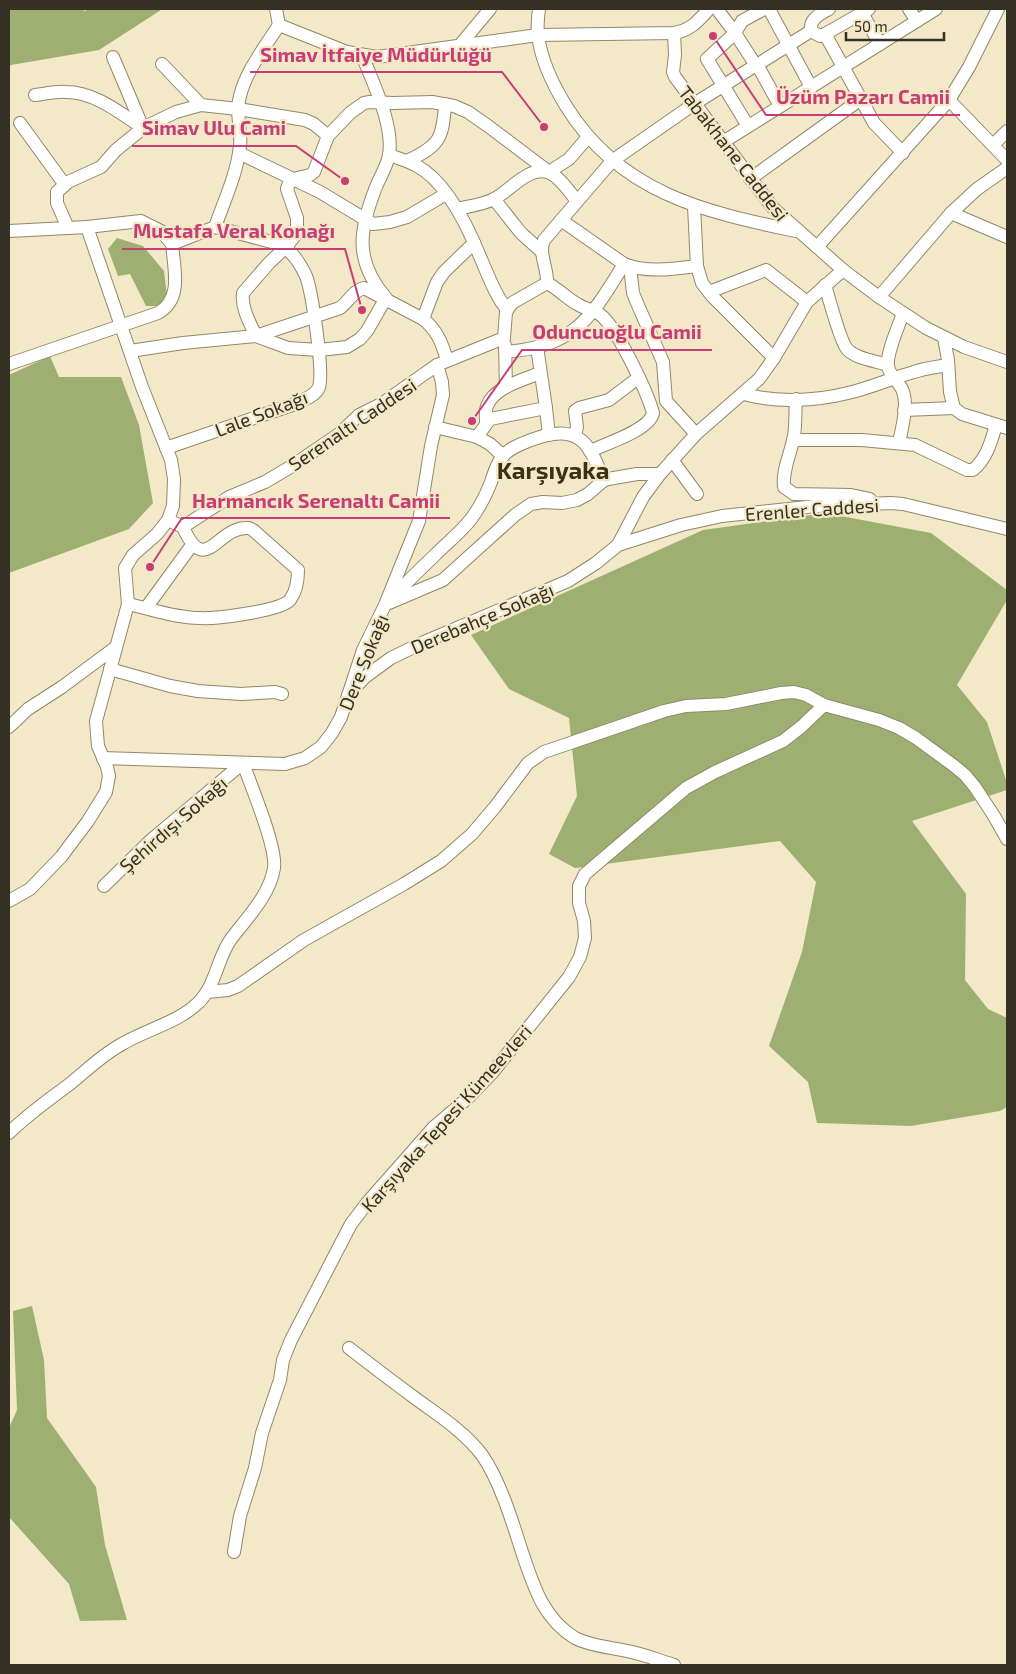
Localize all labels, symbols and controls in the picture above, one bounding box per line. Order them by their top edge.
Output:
scale bar [846,10,944,42]
text: 50 m [854,17,888,35]
callout: Simav İtfaiye Müdürlüğü [250,37,502,72]
text: Simav İtfaiye Müdürlüğü [260,42,492,67]
callout: Üzüm Pazarı Camii [766,80,960,115]
street label: Tabakhane Caddesi [674,81,794,225]
text: Üzüm Pazarı Camii [776,84,950,108]
callout: Simav Ulu Cami [132,111,296,146]
text: Simav Ulu Cami [142,115,286,139]
callout: Mustafa Veral Konağı [122,214,345,249]
text: Mustafa Veral Konağı [133,218,335,242]
callout: Oduncuoğlu Camii [522,315,712,350]
text: Oduncuoğlu Camii [532,319,702,343]
street label: Serenaltı Caddesi [284,373,420,475]
street label: Lale Sokağı [212,385,310,441]
district label: Karşıyaka [497,455,609,486]
callout: Harmancık Serenaltı Camii [182,483,450,518]
text: Harmancık Serenaltı Camii [192,488,440,512]
street label: Erenler Caddesi [744,493,880,525]
street label: Derebahçe Sokağı [407,577,557,659]
street label: Dere Sokağı [333,611,393,713]
street label: Şehirdışı Sokağı [114,771,232,878]
street label: Karşıyaka Tepesi Kümeevleri [356,1020,537,1217]

